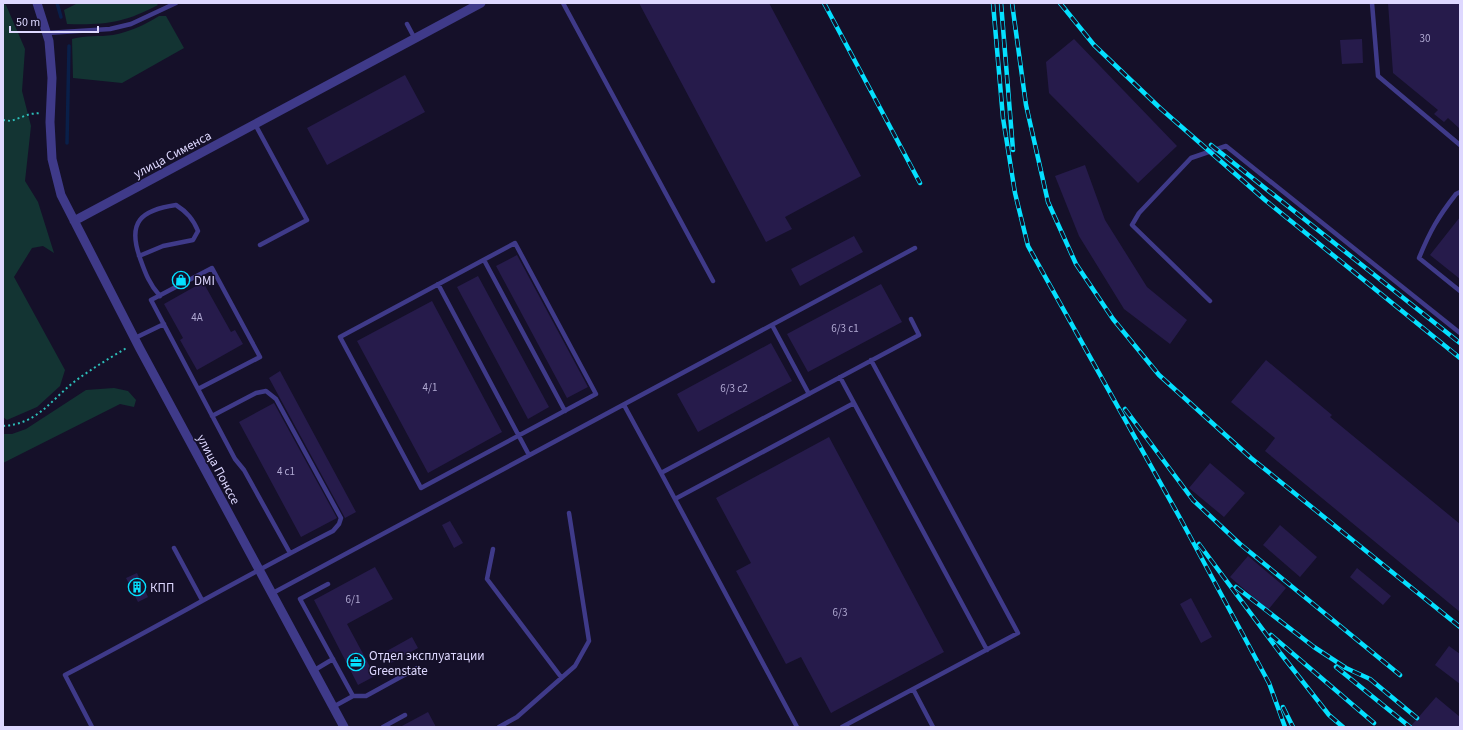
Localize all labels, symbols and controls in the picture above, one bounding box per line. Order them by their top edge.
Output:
scale bar [10,8,98,34]
text: 50 m [16,14,40,31]
house number: 30 [1420,31,1430,46]
street label: улица Сименса [130,127,215,183]
shop icon: DMI [171,270,191,290]
place label: DMI [194,272,215,290]
house number: 4А [191,310,203,325]
house number: 6/3 с1 [831,321,859,336]
house number: 4/1 [423,380,437,395]
house number: 6/3 с2 [720,381,748,396]
street label: улица Понссе [192,431,244,508]
house number: 4 с1 [277,464,295,479]
building icon: КПП [127,577,147,597]
place label: КПП [150,579,174,597]
house number: 6/1 [346,592,360,607]
house number: 6/3 [833,605,847,620]
place label: Отдел эксплуатации Greenstate [369,647,485,680]
office icon: Отдел эксплуатации Greenstate [346,652,366,672]

